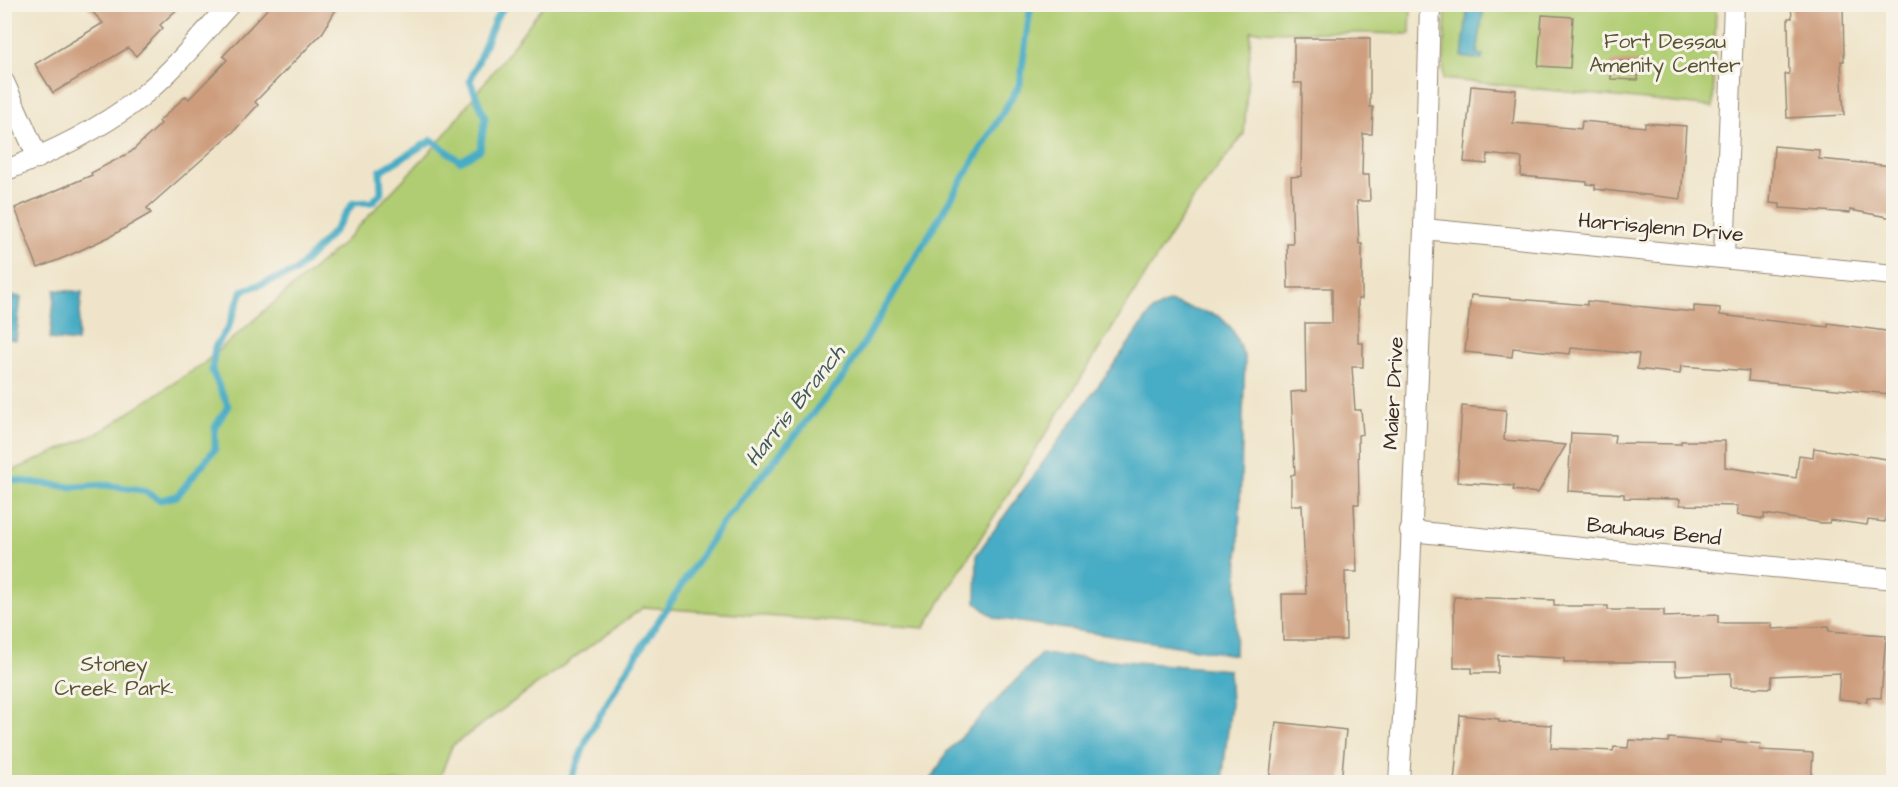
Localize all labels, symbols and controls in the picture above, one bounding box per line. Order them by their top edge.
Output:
park label: Fort Dessau Amenity Center [1589,27,1741,82]
street label: Harrisglenn Drive [1577,206,1745,251]
street label: Maier Drive [1376,336,1411,450]
water label: Harris Branch [738,338,853,473]
street label: Bauhaus Bend [1586,510,1723,553]
park label: Stoney Creek Park [54,650,174,703]

